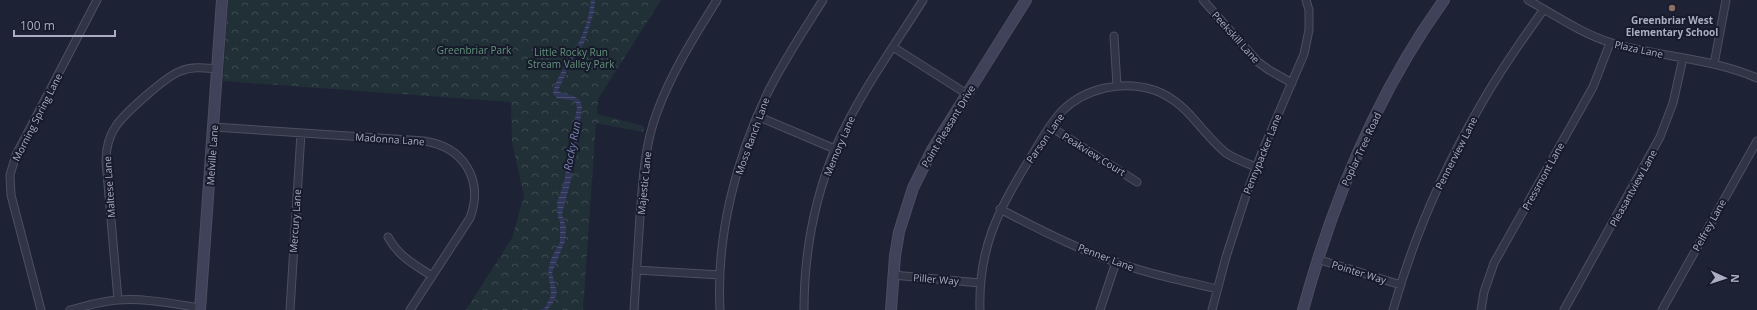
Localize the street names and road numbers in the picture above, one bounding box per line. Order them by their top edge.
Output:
street label: Peekskill Lane [1209,8,1263,66]
street label: Plaza Lane [1613,37,1665,61]
street label: Morning Spring Lane [9,70,65,163]
street label: Point Pleasant Drive [918,82,978,170]
street label: Moss Ranch Lane [732,95,773,176]
street label: Parson Lane [1023,110,1067,166]
street label: Poplar Tree Road [1338,110,1384,188]
street label: Pennypacker Lane [1240,111,1285,196]
street label: Memory Lane [820,113,858,178]
street label: Pennerview Lane [1432,114,1480,192]
street label: Melville Lane [203,124,221,186]
street label: Peakview Court [1060,129,1129,179]
street label: Madonna Lane [355,130,426,148]
street label: Pressmont Lane [1519,139,1568,212]
street label: Pleasantview Lane [1606,147,1660,229]
street label: Majestic Lane [634,150,654,215]
street label: Maltese Lane [100,155,118,218]
street label: Mercury Lane [286,188,304,253]
street label: Pelfrey Lane [1689,196,1729,253]
street label: Penner Lane [1076,240,1136,274]
street label: Pointer Way [1330,257,1389,287]
street label: Piller Way [913,270,960,288]

